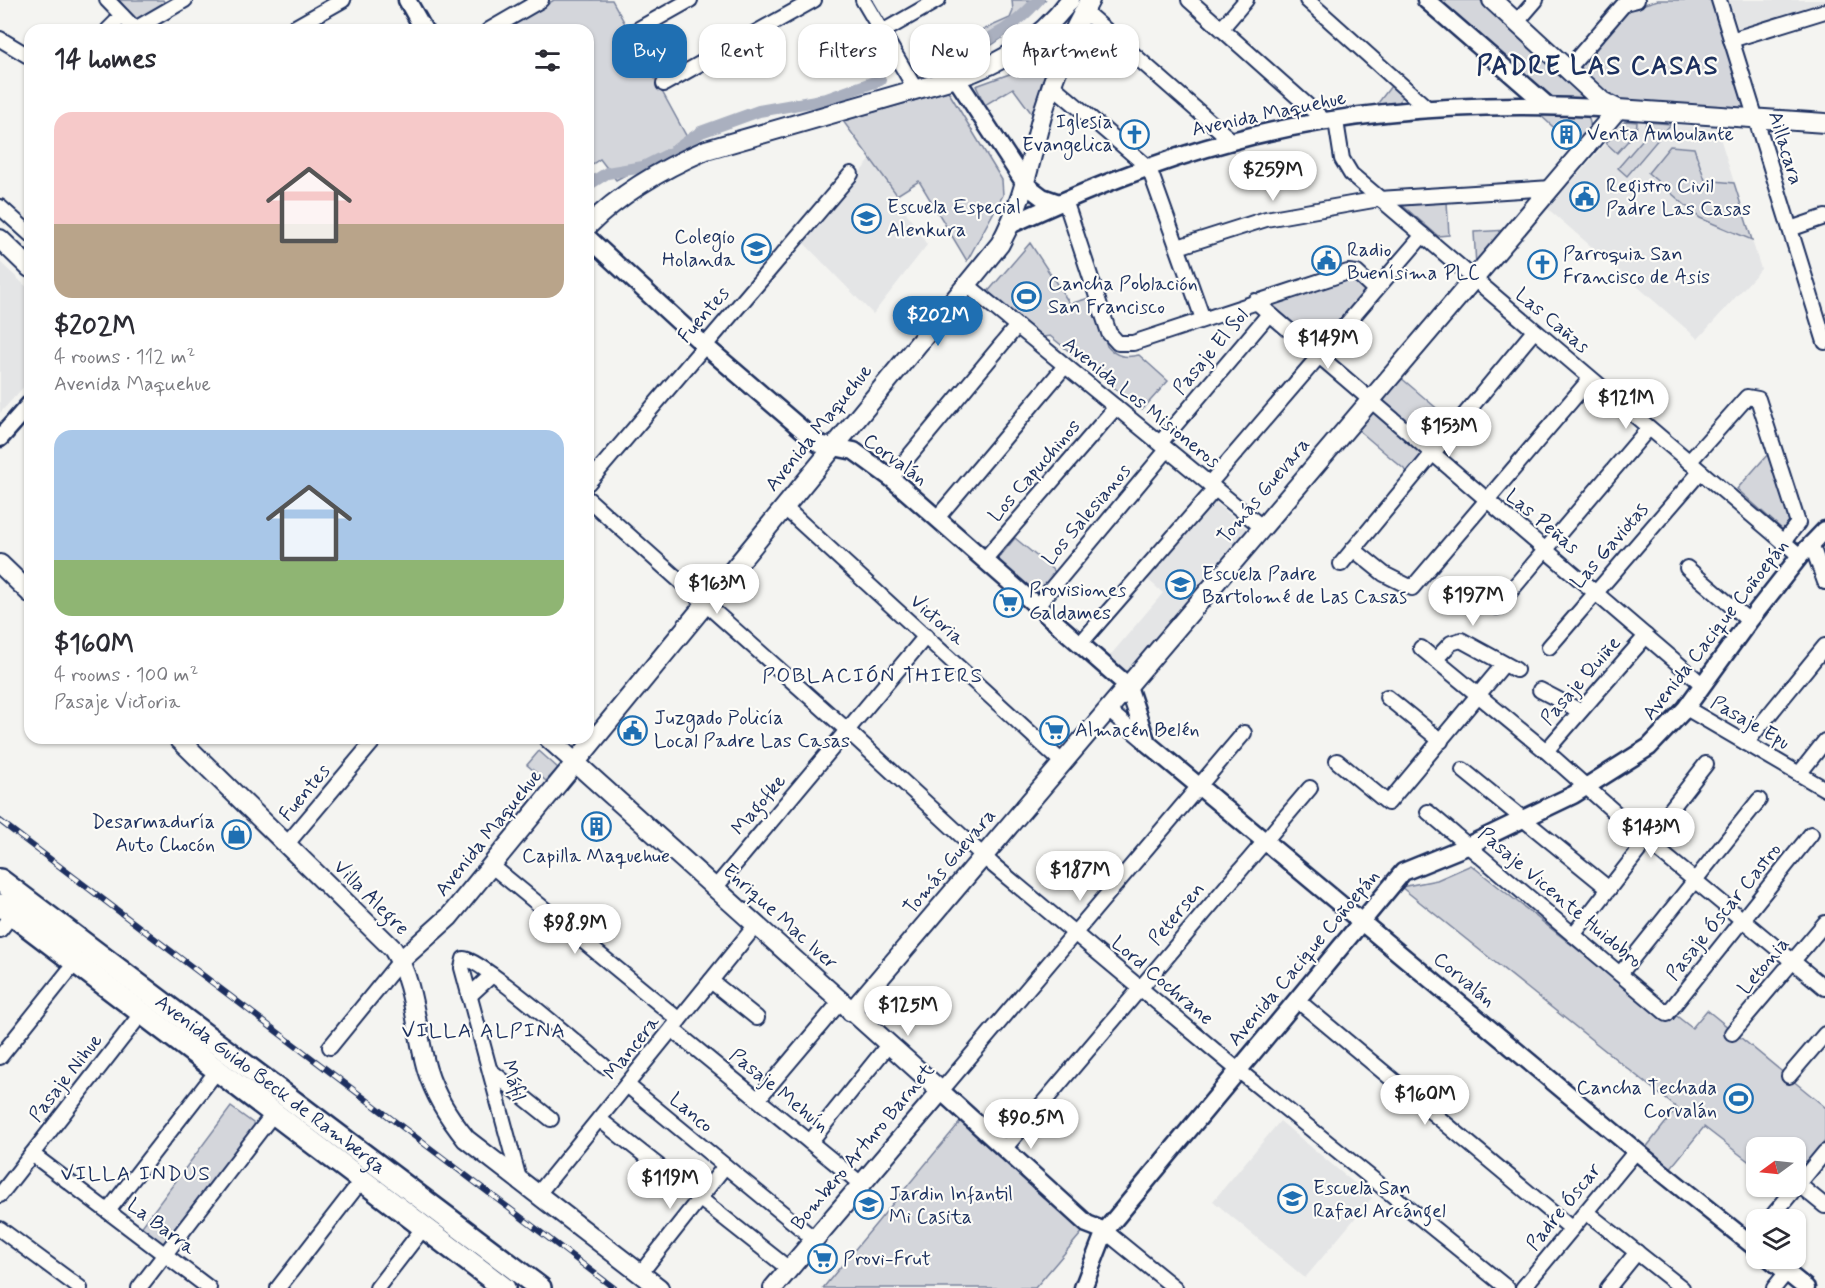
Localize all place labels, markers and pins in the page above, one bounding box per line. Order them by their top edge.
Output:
place label: Iglesia Evangelica [1022,109,1113,160]
church icon: Iglesia Evangelica [1118,118,1150,150]
building icon: Venta Ambulante [1550,118,1582,150]
place label: Venta Ambulante [1587,121,1734,148]
pin: $259M [1231,151,1315,202]
place label: Registro Civil Padre Las Casas [1606,173,1751,223]
public building icon: Registro Civil Padre Las Casas [1569,181,1601,213]
place label: Escuela Especial Alenkura [887,194,1021,244]
school or university icon: Escuela Especial Alenkura [850,202,882,234]
place label: Colegio Holanda [662,224,736,274]
school or university icon: Colegio Holanda [740,232,772,264]
place label: Radio Buenísima PLC [1347,237,1480,287]
place label: Parroquia San Francisco de Asis [1563,241,1710,291]
public building icon: Radio Buenísima PLC [1310,245,1342,277]
church icon: Parroquia San Francisco de Asis [1526,249,1558,281]
place label: Cancha Población San Francisco [1048,271,1198,321]
sports icon: Cancha Población San Francisco [1011,280,1043,312]
pin: $202M [896,296,980,347]
pin: $149M [1286,319,1370,370]
pin: $121M [1584,379,1668,430]
pin: $153M [1407,407,1491,458]
place label: Escuela Padre Bartolomé de Las Casas [1202,561,1407,611]
pin: $163M [675,564,759,615]
school or university icon: Escuela Padre Bartolomé de Las Casas [1165,569,1197,601]
pin: $197M [1431,576,1515,627]
place label: Provisiones Galdames [1029,577,1127,627]
supermarket icon: Provisiones Galdames [992,586,1024,618]
place label: Juzgado Policía Local Padre Las Casas [654,705,850,755]
public building icon: Juzgado Policía Local Padre Las Casas [617,714,649,746]
supermarket icon: Almacén Belén [1038,714,1070,746]
place label: Almacén Belén [1075,717,1200,744]
pin: $143M [1609,808,1693,859]
place label: Desarmaduría Auto Chocón [92,809,215,859]
building icon: Capilla Maquehue [580,810,612,842]
shop icon: Desarmaduría Auto Chocón [220,818,252,850]
place label: Capilla Maquehue [522,843,670,870]
pin: $187M [1038,851,1122,902]
pin: $98.9M [526,904,624,955]
pin: $125M [866,986,950,1037]
pin: $160M [1383,1075,1467,1126]
place label: Cancha Techada Corvalán [1576,1075,1717,1125]
sports icon: Cancha Techada Corvalán [1722,1083,1754,1115]
pin: $90.5M [982,1099,1080,1150]
pin: $119M [628,1159,712,1210]
place label: Escuela San Rafael Arcángel [1313,1175,1446,1227]
place label: Jardin Infantil Mi Casita [889,1181,1013,1231]
school or university icon: Escuela San Rafael Arcángel [1276,1183,1308,1215]
school or university icon: Jardin Infantil Mi Casita [852,1189,884,1221]
supermarket icon: Provi-Frut [806,1243,838,1275]
place label: Provi-Frut [843,1246,931,1273]

